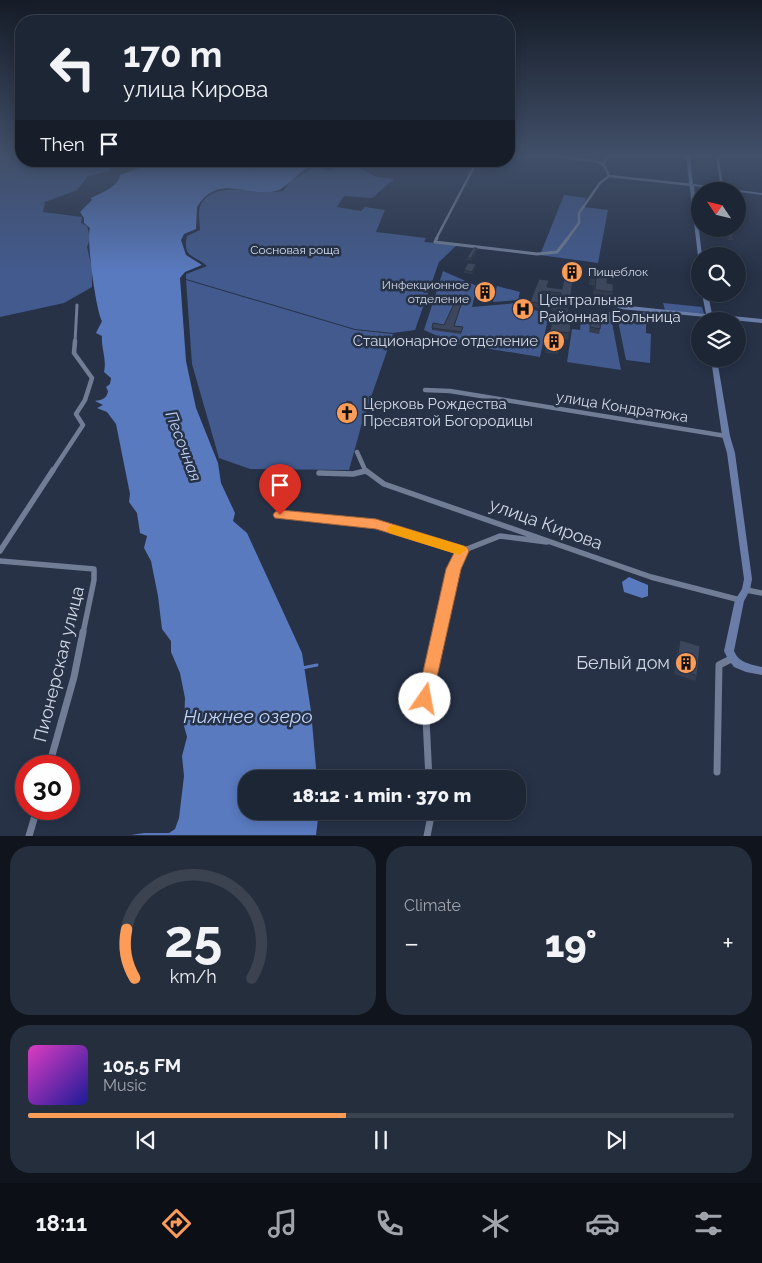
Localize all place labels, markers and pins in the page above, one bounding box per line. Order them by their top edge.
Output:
building icon: Пищеблок [560,260,584,284]
place label: Пищеблок [588,265,648,279]
place label: Инфекционное отделение [382,278,469,306]
building icon: Инфекционное отделение [473,280,497,304]
place label: Центральная Районная Больница [539,291,681,326]
hospital icon: Центральная Районная Больница [511,297,535,321]
building icon: Стационарное отделение [542,329,566,353]
place label: Стационарное отделение [353,332,538,350]
place label: Церковь Рождества Пресвятой Богородицы [363,395,533,430]
church icon: Церковь Рождества Пресвятой Богородицы [335,401,359,425]
pin [259,464,301,515]
building icon: Белый дом [674,651,698,675]
place label: Белый дом [576,652,670,673]

